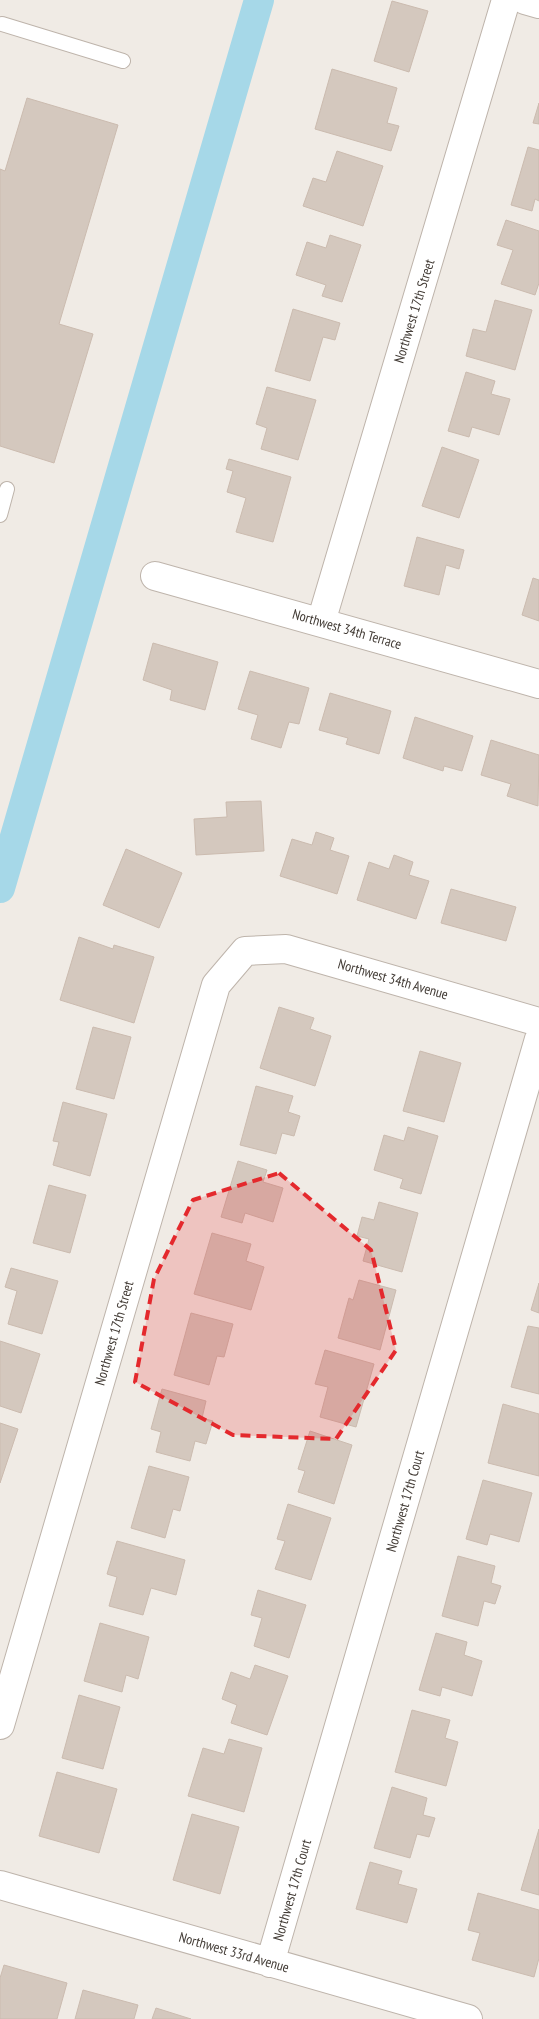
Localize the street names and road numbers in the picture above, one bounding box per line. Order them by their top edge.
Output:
street label: Northwest 17th Street [390,257,438,365]
street label: Northwest 34th Terrace [290,605,404,653]
street label: Northwest 34th Avenue [336,955,450,1003]
street label: Northwest 17th Street [91,1279,138,1387]
street label: Northwest 17th Court [382,1448,428,1554]
street label: Northwest 17th Court [269,1837,315,1943]
street label: Northwest 33rd Avenue [177,1928,291,1976]

